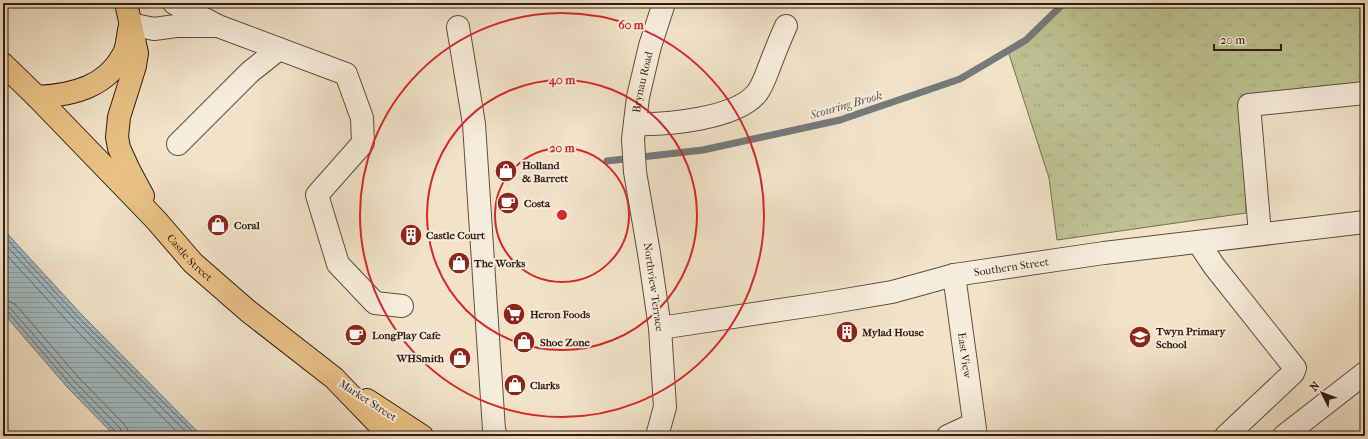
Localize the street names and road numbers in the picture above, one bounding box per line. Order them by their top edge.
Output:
street label: Brynau Road [630,49,656,113]
street label: Castle Street [164,231,215,284]
street label: Northview Terrace [641,242,666,333]
street label: Southern Street [973,255,1050,279]
street label: East View [955,332,974,380]
street label: Market Street [337,377,399,424]

